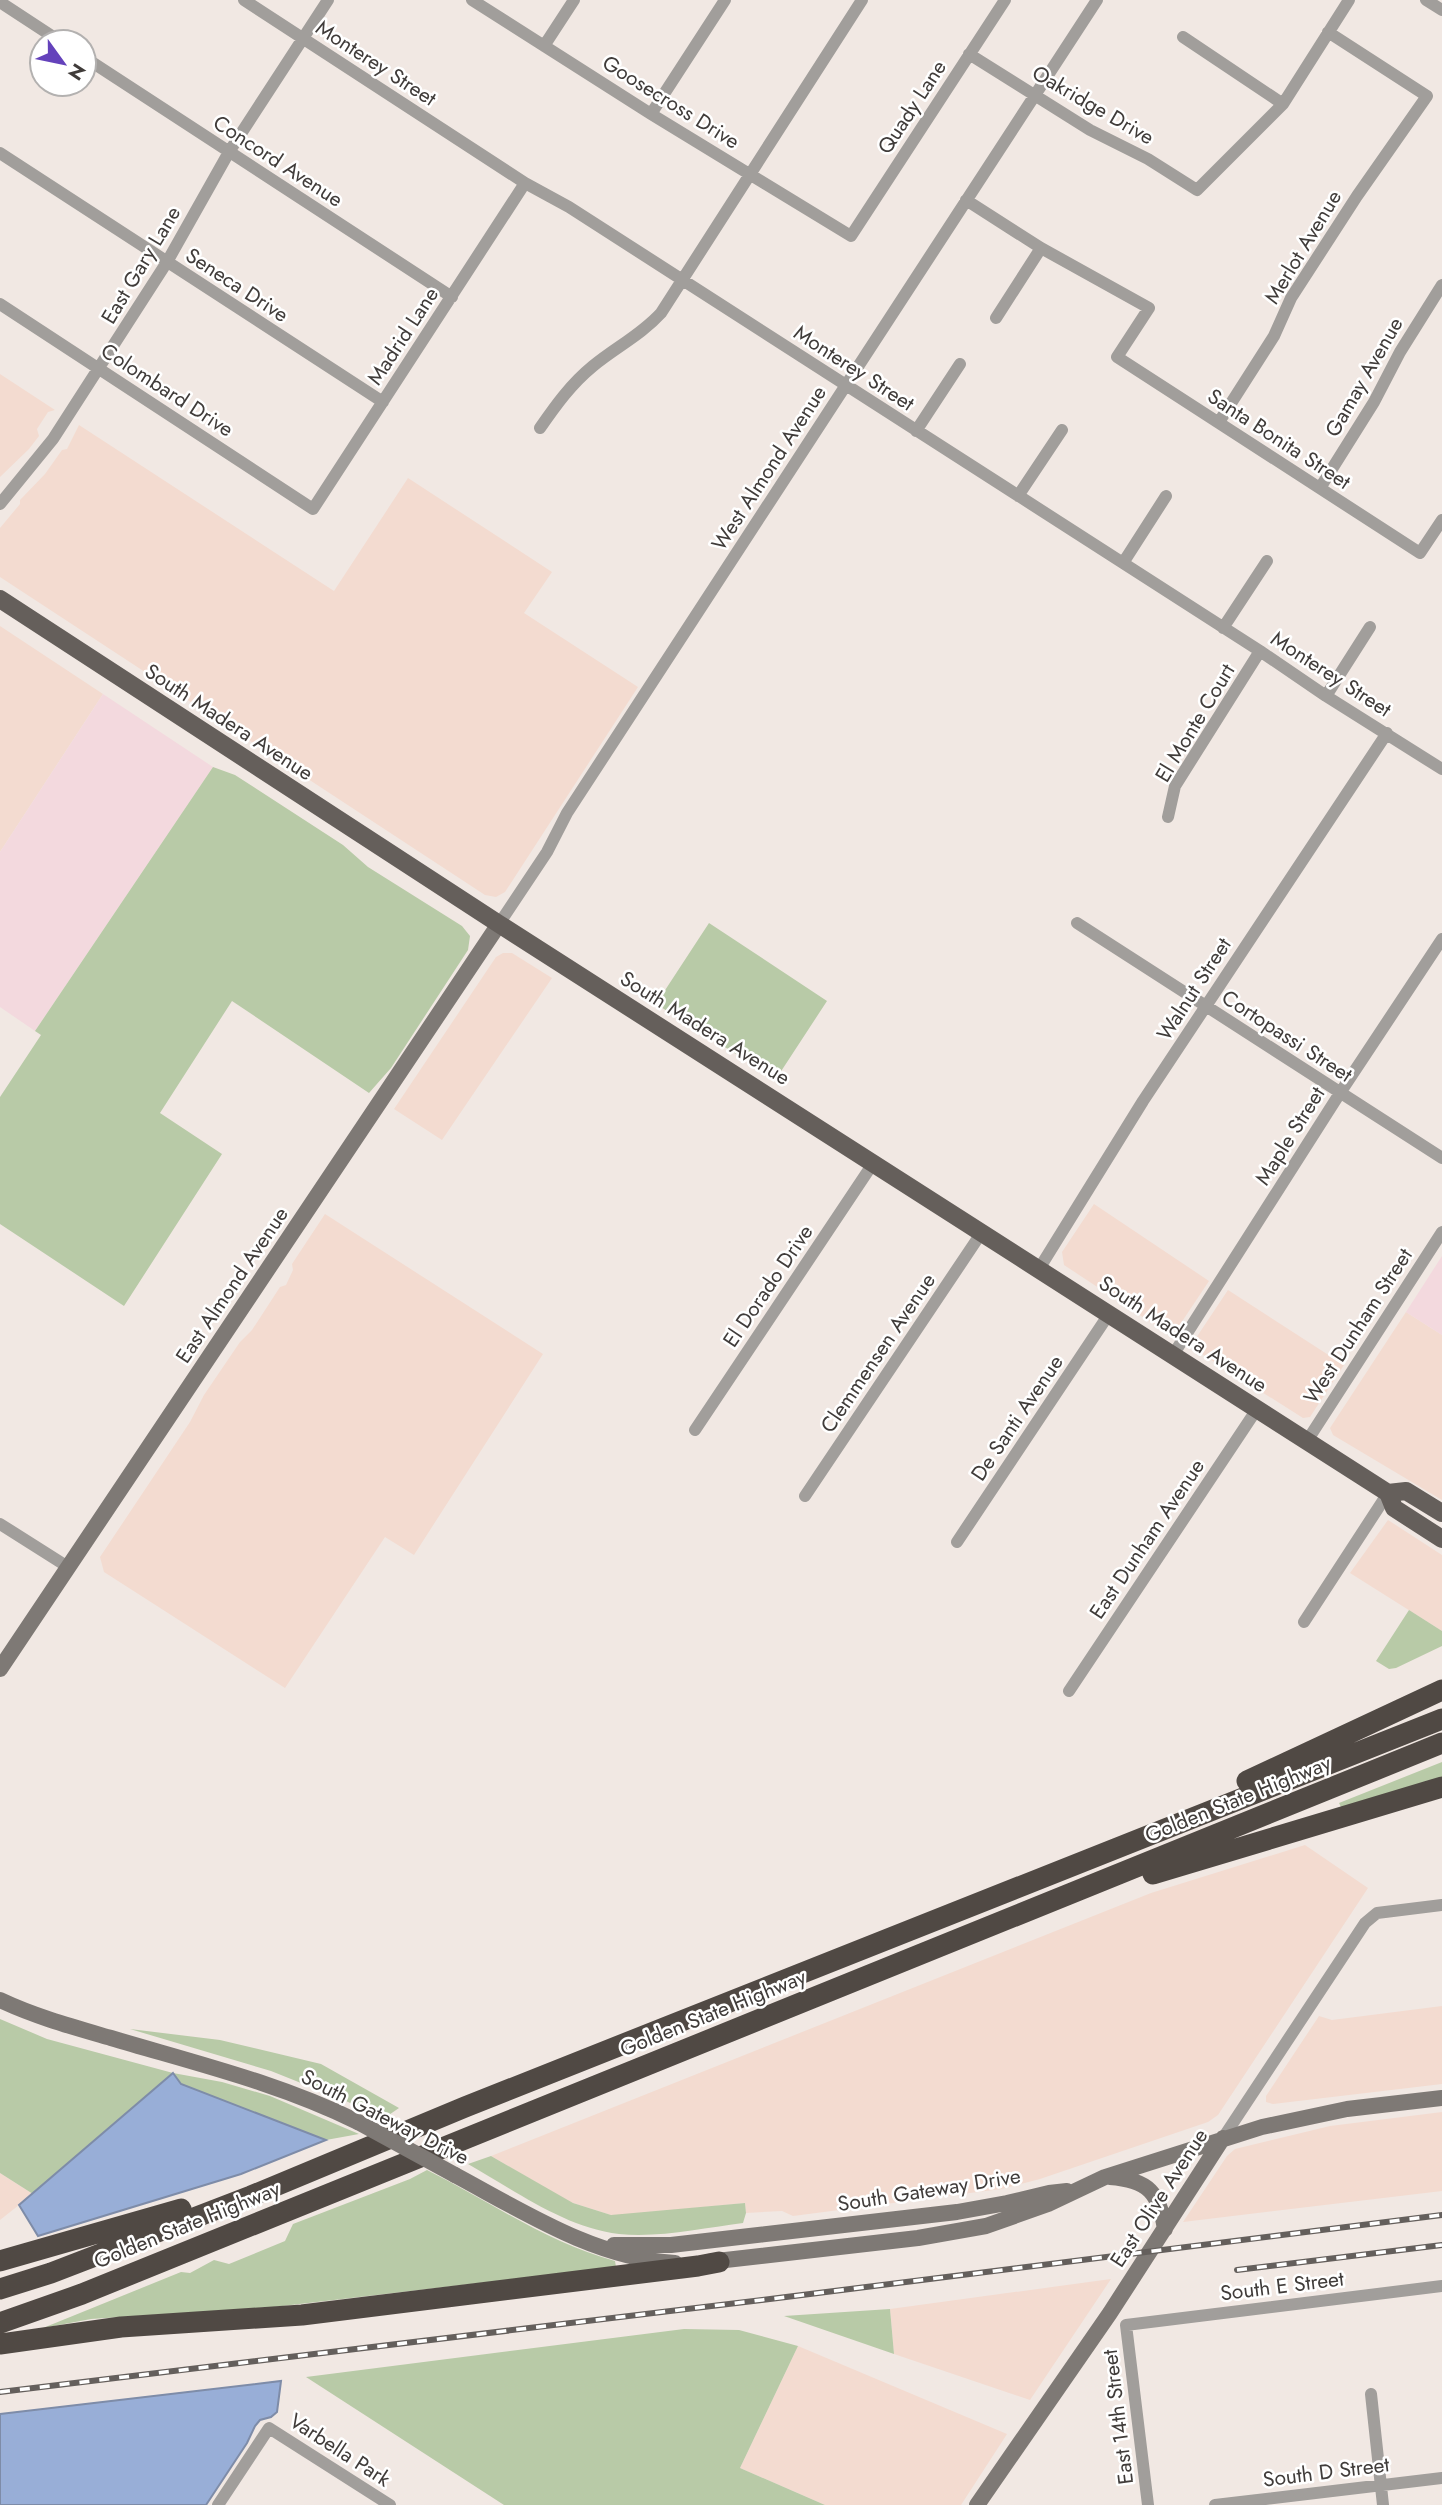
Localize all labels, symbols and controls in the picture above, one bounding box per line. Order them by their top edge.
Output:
street label: Monterey Street [310,13,442,113]
north arrow [28,28,98,98]
street label: Goosecross Drive [597,48,746,156]
street label: Quady Lane [870,54,954,160]
text: N [61,58,92,86]
street label: Oakridge Drive [1026,58,1160,152]
street label: Concord Avenue [207,108,349,214]
street label: Merlot Avenue [1257,184,1349,310]
street label: East Gary Lane [94,200,188,330]
street label: Seneca Drive [180,240,295,330]
street label: Madrid Lane [360,281,446,391]
street label: Gamay Avenue [1318,311,1411,442]
street label: Monterey Street [788,318,920,418]
street label: Colombard Drive [95,336,239,444]
street label: West Almond Avenue [704,380,834,556]
street label: Santa Bonita Street [1202,381,1356,497]
street label: Monterey Street [1265,624,1397,724]
street label: South Madera Avenue [139,656,319,788]
street label: El Monte Court [1148,658,1242,788]
street label: Walnut Street [1150,932,1238,1046]
street label: South Madera Avenue [614,964,796,1093]
street label: Cortopassi Street [1216,982,1358,1090]
street label: Maple Street [1248,1081,1332,1191]
street label: East Almond Avenue [168,1201,296,1369]
street label: El Dorado Drive [716,1219,820,1353]
street label: West Dunham Street [1296,1242,1420,1410]
street label: Clemmensen Avenue [813,1267,943,1439]
street label: South Madera Avenue [1093,1268,1273,1400]
street label: De Santi Avenue [964,1349,1070,1487]
street label: East Dunham Avenue [1082,1453,1212,1625]
street label: Golden State Highway [1140,1748,1336,1850]
street label: Golden State Highway [615,1962,811,2064]
street label: South Gateway Drive [296,2062,474,2172]
street label: East Olive Avenue [1103,2123,1215,2273]
street label: South Gateway Drive [835,2161,1023,2219]
street label: Golden State Highway [89,2174,285,2276]
street label: South E Street [1218,2264,1346,2308]
street label: East 14th Street [1095,2348,1141,2486]
street label: Varbella Park [283,2406,397,2494]
street label: South D Street [1261,2449,1391,2495]

